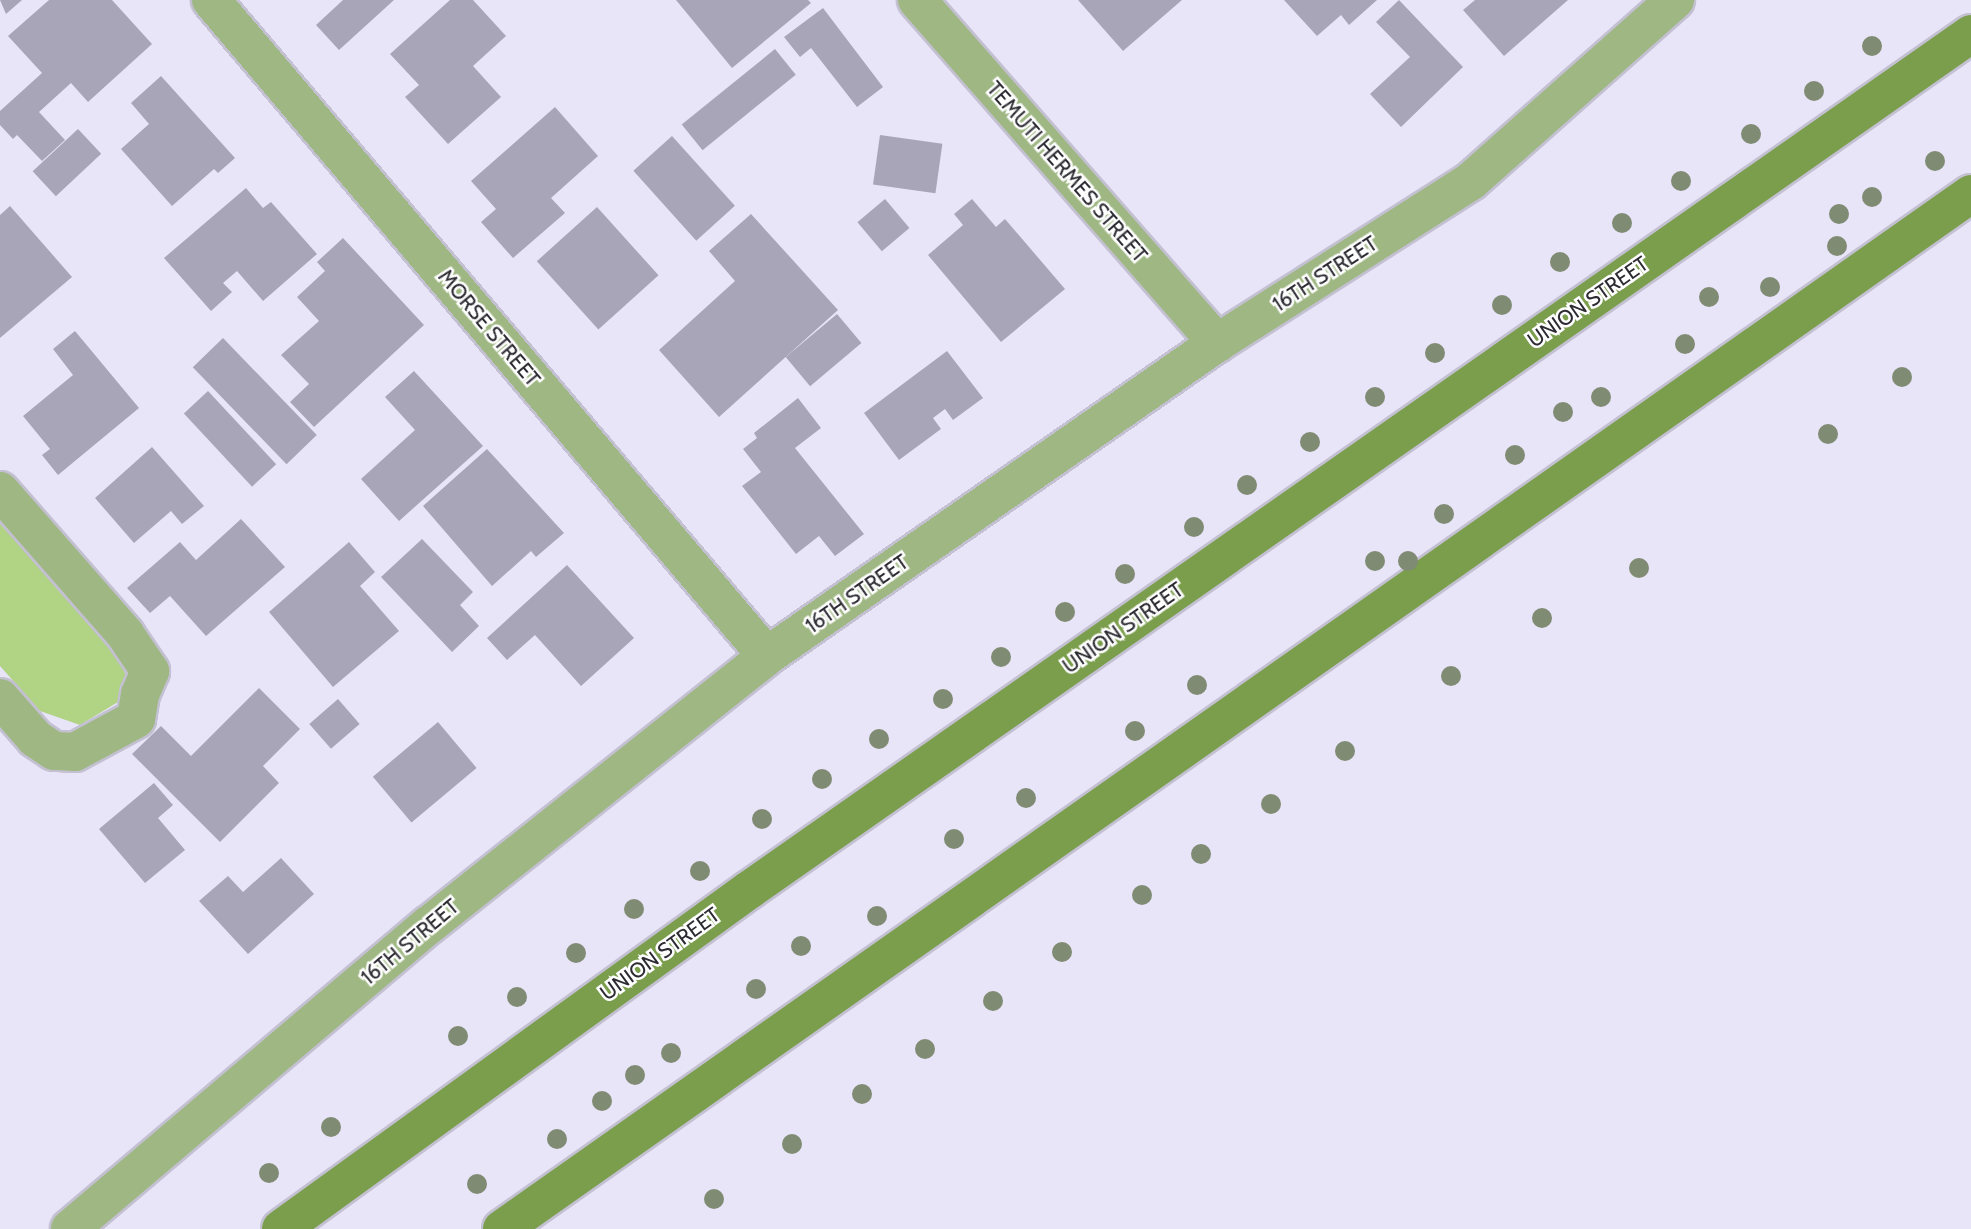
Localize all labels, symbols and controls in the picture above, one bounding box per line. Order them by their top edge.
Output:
street label: TEMUTI HERMES STREET [982,76,1152,268]
street label: 16TH STREET [1268,231,1382,317]
street label: UNION STREET [1523,251,1653,353]
street label: MORSE STREET [433,264,545,392]
street label: 16TH STREET [801,549,913,639]
street label: UNION STREET [1058,577,1188,679]
street label: 16TH STREET [356,894,464,990]
street label: UNION STREET [595,902,725,1006]

